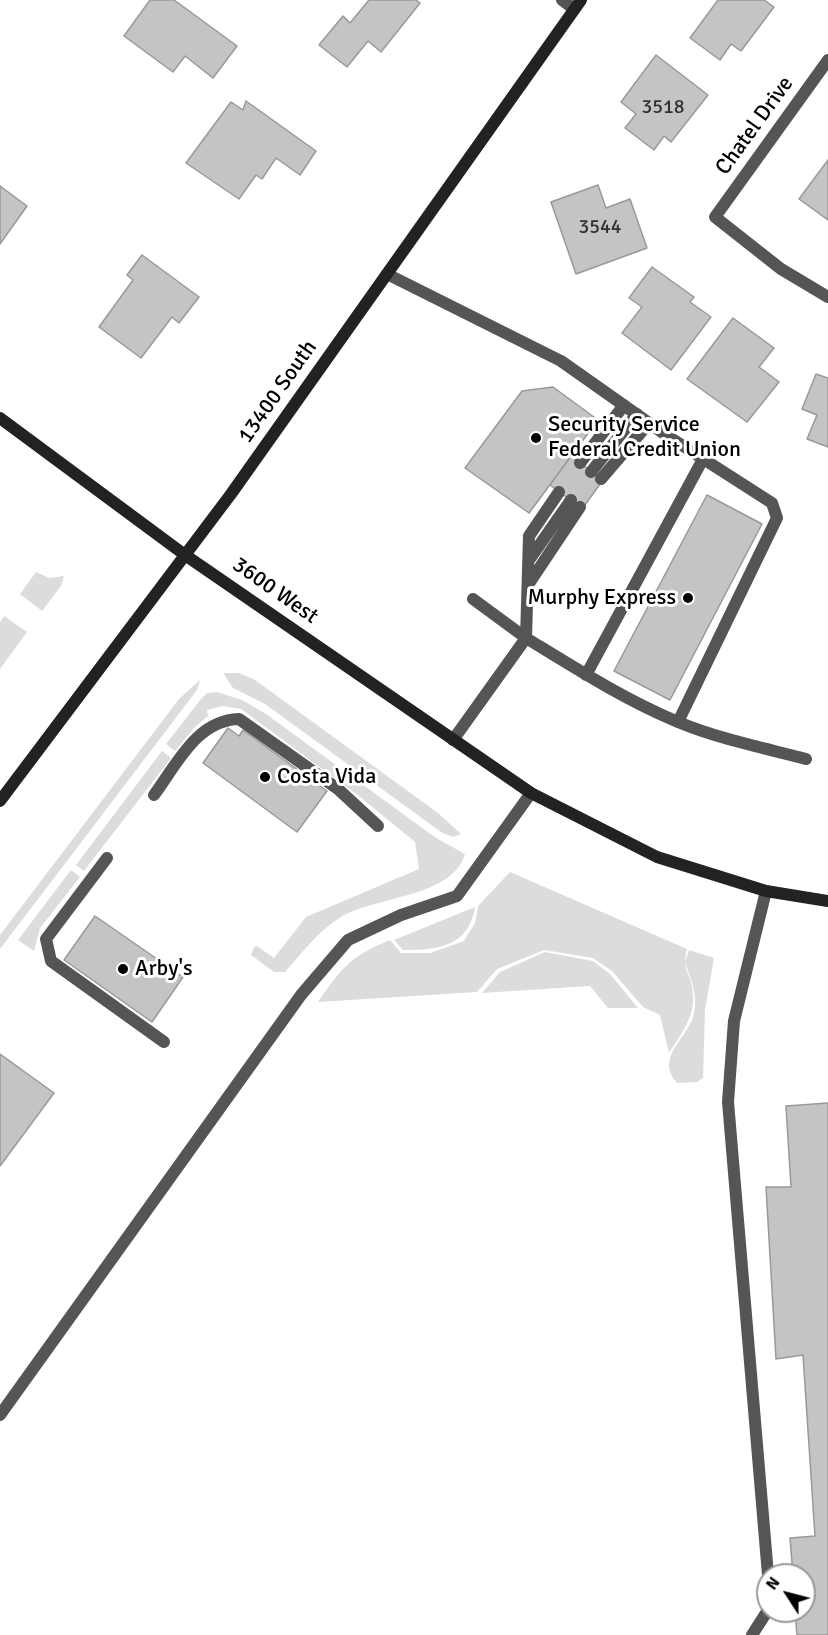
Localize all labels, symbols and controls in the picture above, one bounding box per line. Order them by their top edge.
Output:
street label: Chatel Drive [710,72,800,180]
house number: 3518 [641,96,685,120]
house number: 3544 [578,216,622,240]
street label: 13400 South [233,335,323,449]
place label: Security Service Federal Credit Union [548,412,741,464]
marker: Security Service Federal Credit Union [529,431,543,445]
street label: 3600 West [227,552,323,630]
place label: Murphy Express [528,585,676,611]
marker: Murphy Express [681,591,695,605]
place label: Costa Vida [277,764,376,790]
marker: Costa Vida [258,770,272,784]
place label: Arby's [135,956,193,982]
marker: Arby's [116,962,130,976]
north arrow [756,1563,816,1623]
text: N [762,1573,784,1594]

